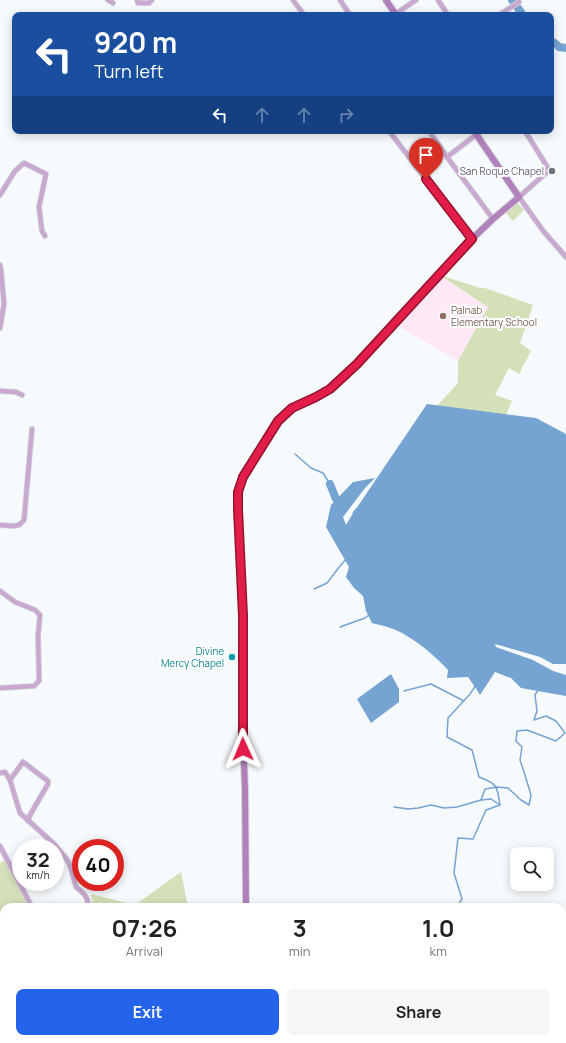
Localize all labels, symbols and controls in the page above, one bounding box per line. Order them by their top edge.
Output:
text: 920 m [94,23,177,61]
icon: left [28,28,80,80]
text: Turn left [94,59,164,83]
icon: left [209,104,231,126]
icon: ahead [251,104,273,126]
icon: ahead [293,104,315,126]
icon: right [335,104,357,126]
pin [409,138,443,179]
icon: arrive [415,144,437,166]
place label: San Roque Chapel [460,164,544,178]
marker: San Roque Chapel [547,166,557,176]
place label: Palnab Elementary School [451,303,537,329]
marker: Palnab Elementary School [438,311,448,321]
place label: Divine Mercy Chapel [161,644,224,670]
marker: Divine Mercy Chapel [227,652,237,662]
position arrow [222,728,264,770]
speed limit sign: 40 [72,839,124,891]
text: 32 [26,846,50,873]
map controls [510,847,554,891]
button: search [510,847,554,891]
text: km/h [26,868,50,882]
text: 07:26 [111,911,177,944]
text: 3 [293,911,307,944]
text: 1.0 [422,911,455,944]
text: Arrival [126,942,163,960]
text: min [289,942,311,960]
text: km [430,942,447,960]
button: Exit [16,989,279,1035]
button: Share [287,989,550,1035]

